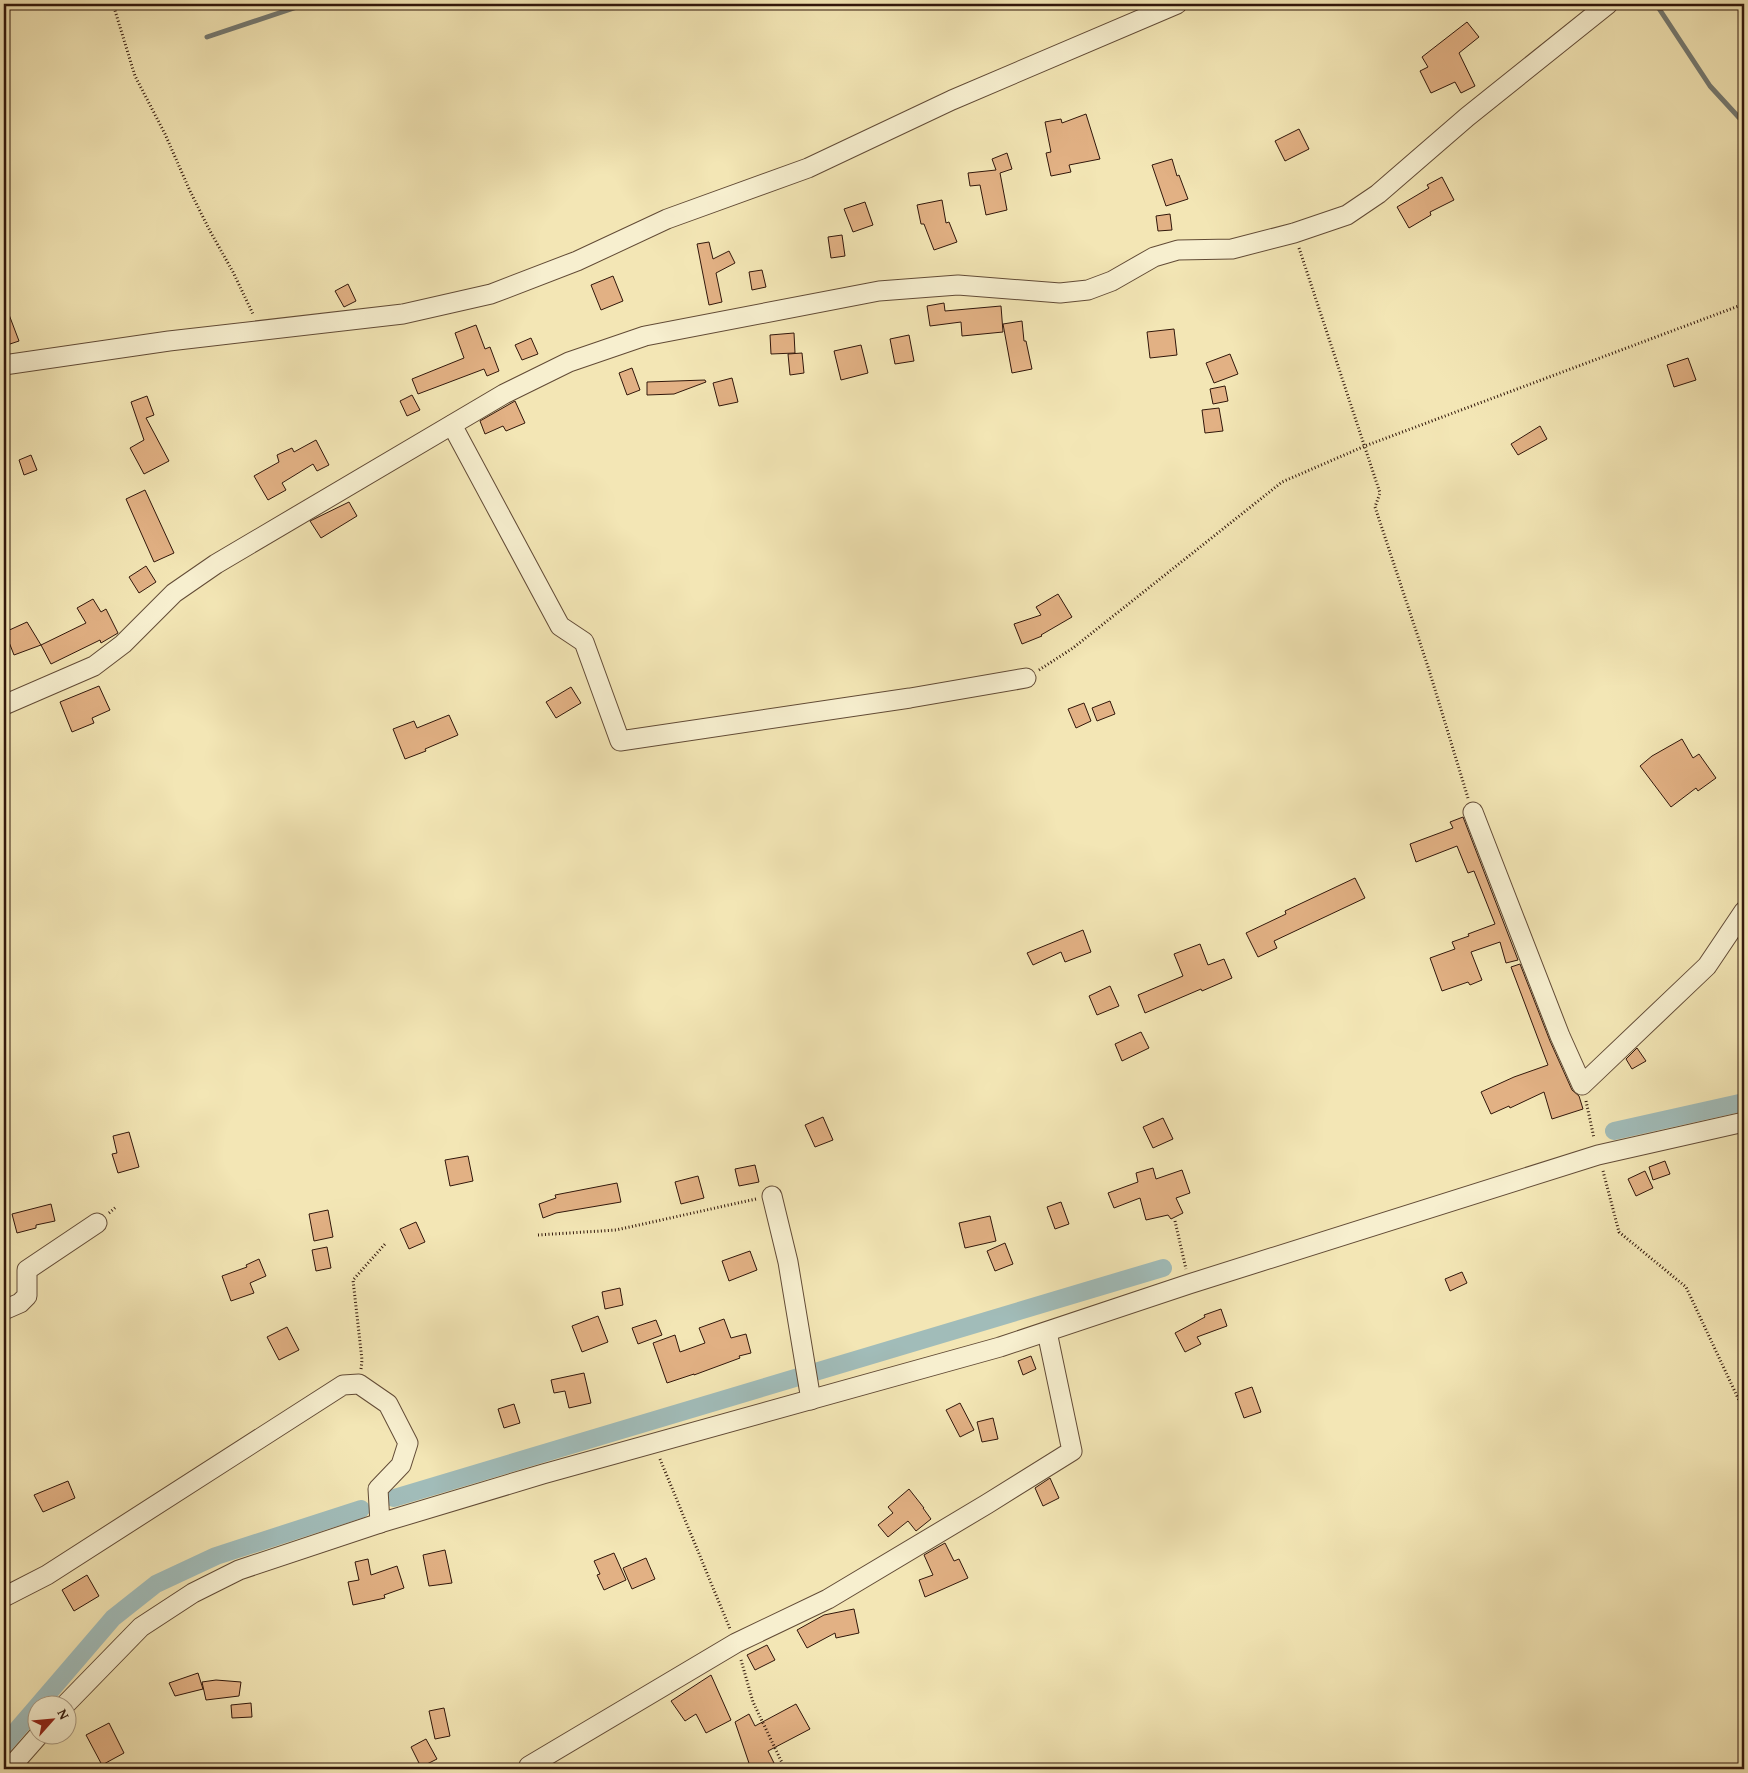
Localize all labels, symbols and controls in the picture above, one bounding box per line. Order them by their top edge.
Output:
north arrow [28,1696,78,1746]
text: N [53,1705,75,1723]

